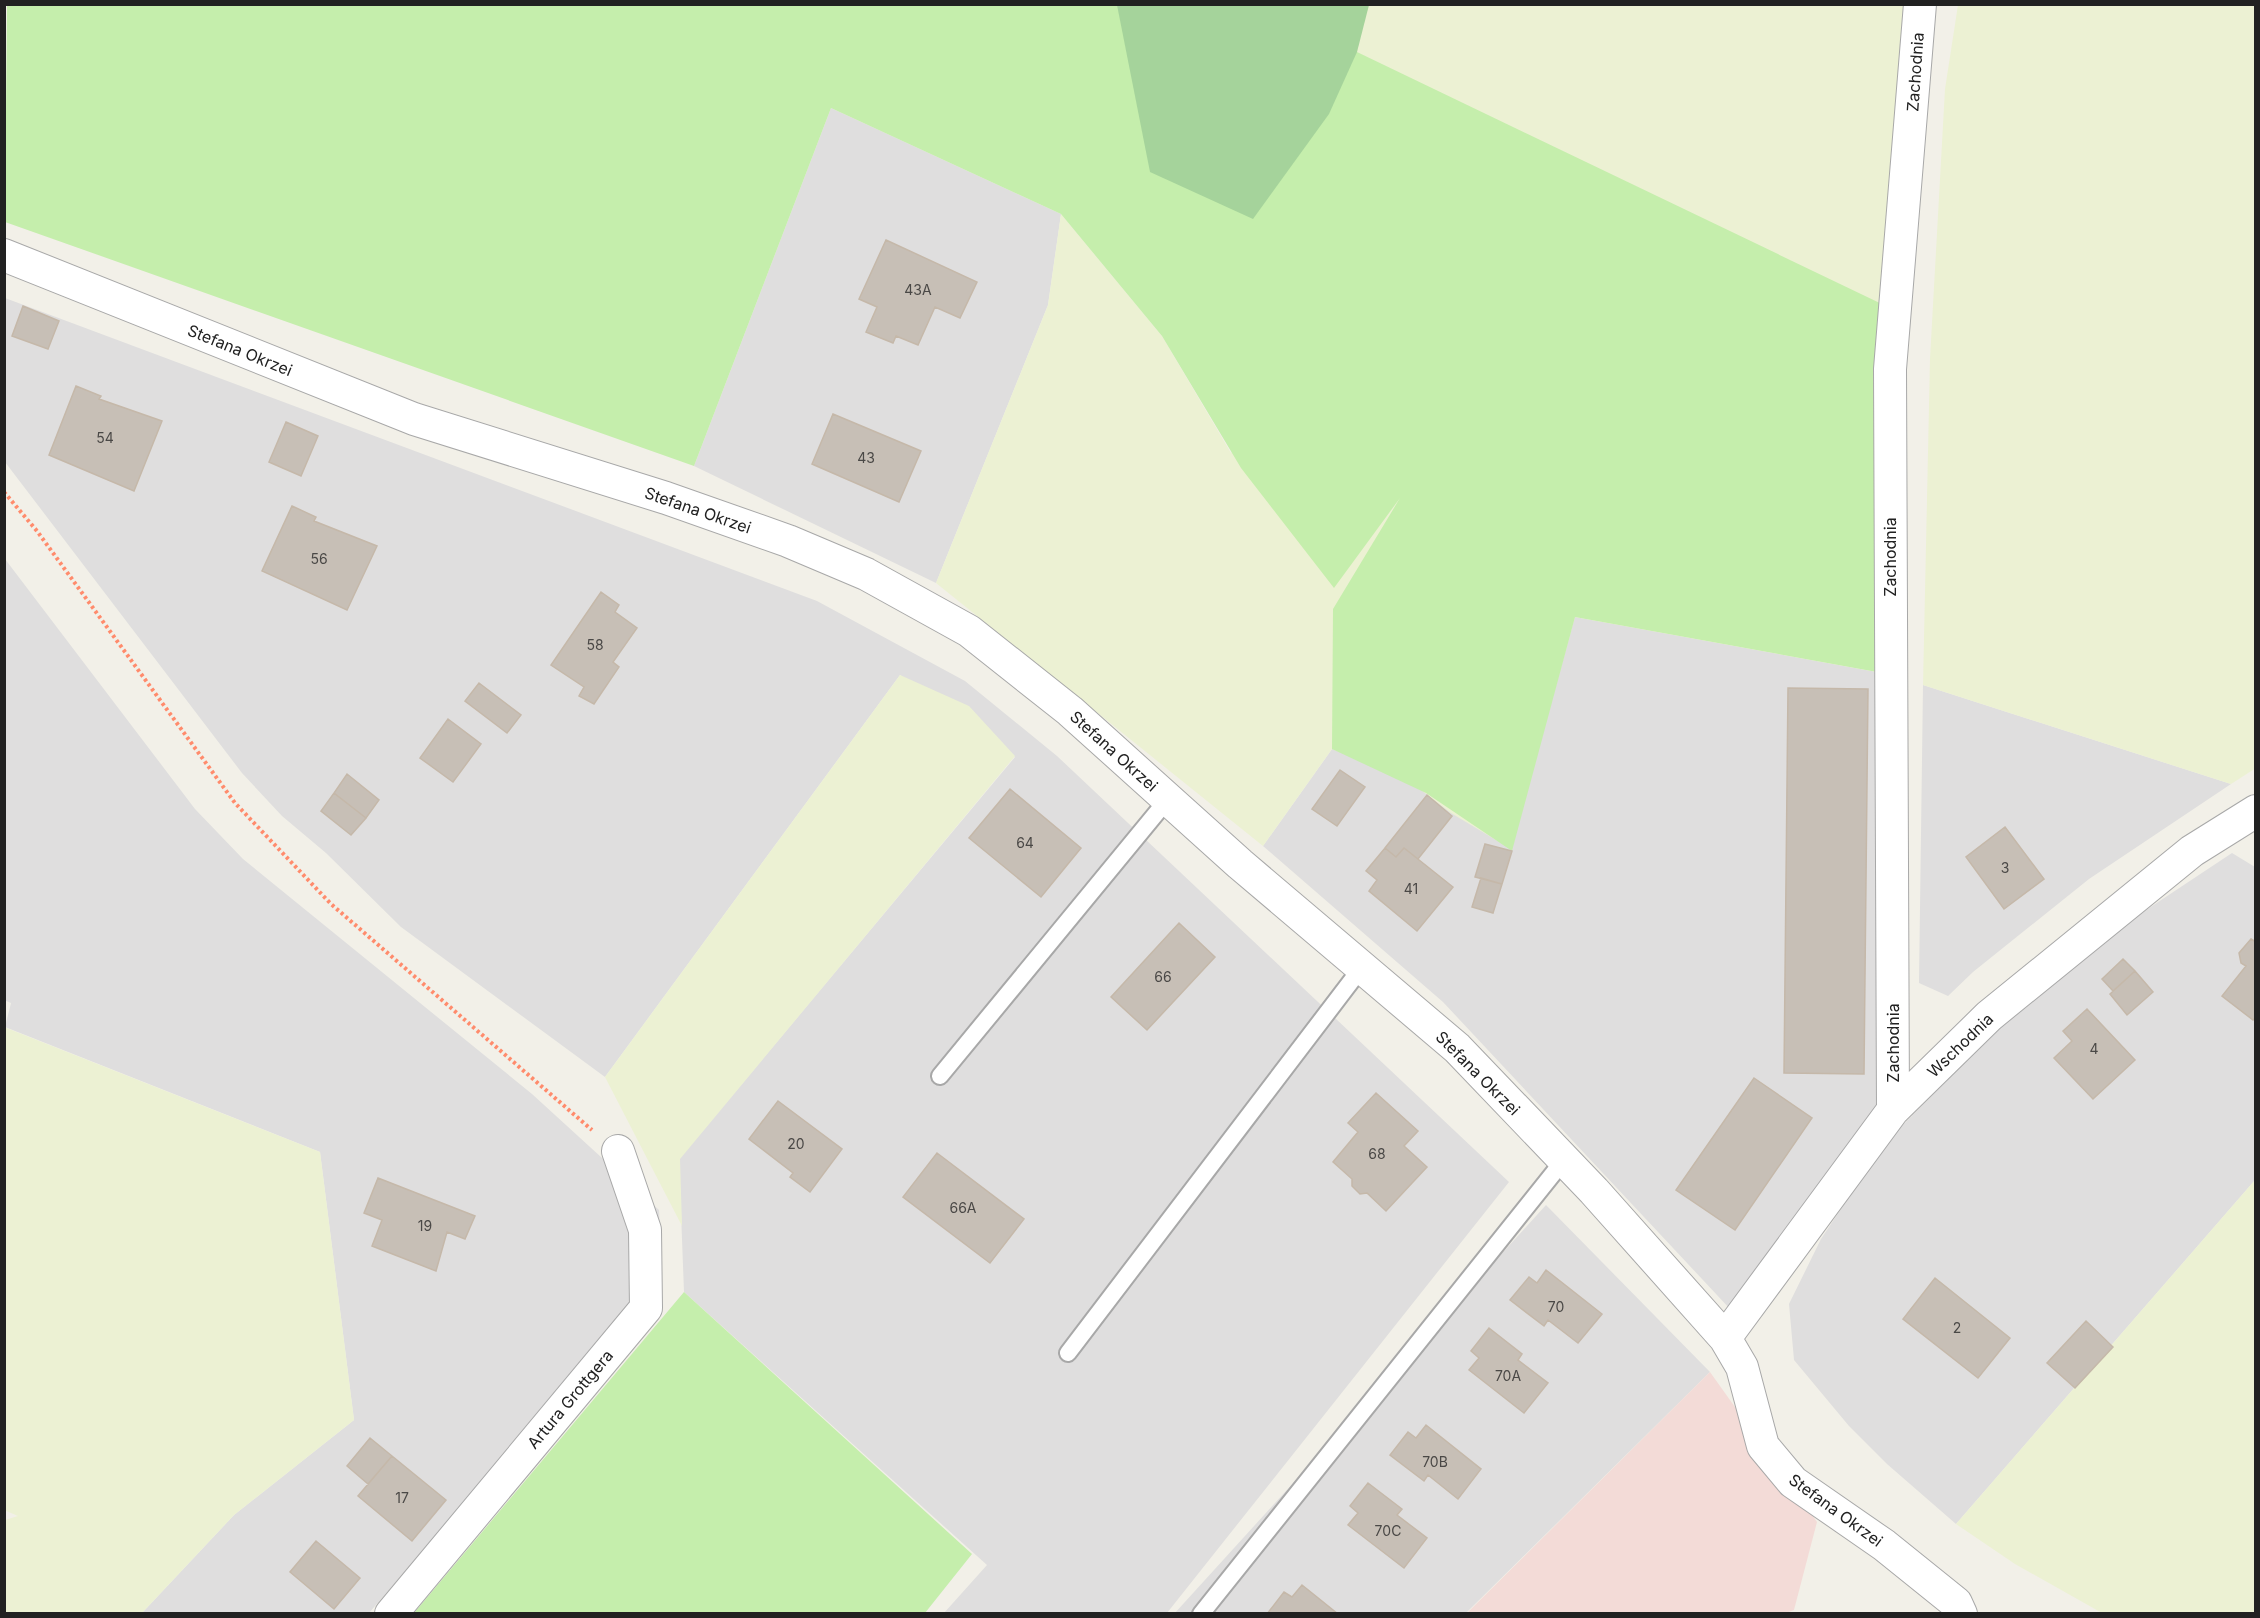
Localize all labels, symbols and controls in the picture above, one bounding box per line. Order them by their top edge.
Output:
street label: Zachodnia [1902,32,1928,112]
house number: 43A [904,281,932,298]
street label: Stefana Okrzei [185,320,295,380]
house number: 54 [96,429,114,446]
house number: 43 [857,449,875,466]
street label: Stefana Okrzei [642,482,754,538]
street label: Zachodnia [1880,517,1900,597]
house number: 56 [310,550,328,567]
house number: 58 [586,636,604,653]
street label: Stefana Okrzei [1066,706,1162,796]
house number: 64 [1016,834,1034,851]
house number: 3 [2001,859,2009,876]
house number: 41 [1404,880,1418,897]
house number: 66 [1154,968,1172,985]
street label: Zachodnia [1883,1003,1903,1083]
street label: Wschodnia [1923,1009,1997,1081]
street label: Stefana Okrzei [1432,1027,1524,1119]
house number: 4 [2089,1040,2099,1057]
house number: 20 [787,1135,805,1152]
house number: 68 [1368,1145,1386,1162]
house number: 66A [949,1199,977,1216]
house number: 19 [418,1217,432,1234]
house number: 70 [1548,1298,1564,1315]
house number: 2 [1953,1319,1961,1336]
street label: Artura Grottgera [523,1346,617,1452]
house number: 70A [1495,1367,1521,1384]
house number: 70B [1422,1453,1448,1470]
street label: Stefana Okrzei [1785,1469,1887,1551]
house number: 17 [395,1489,409,1506]
house number: 70C [1375,1522,1401,1539]

